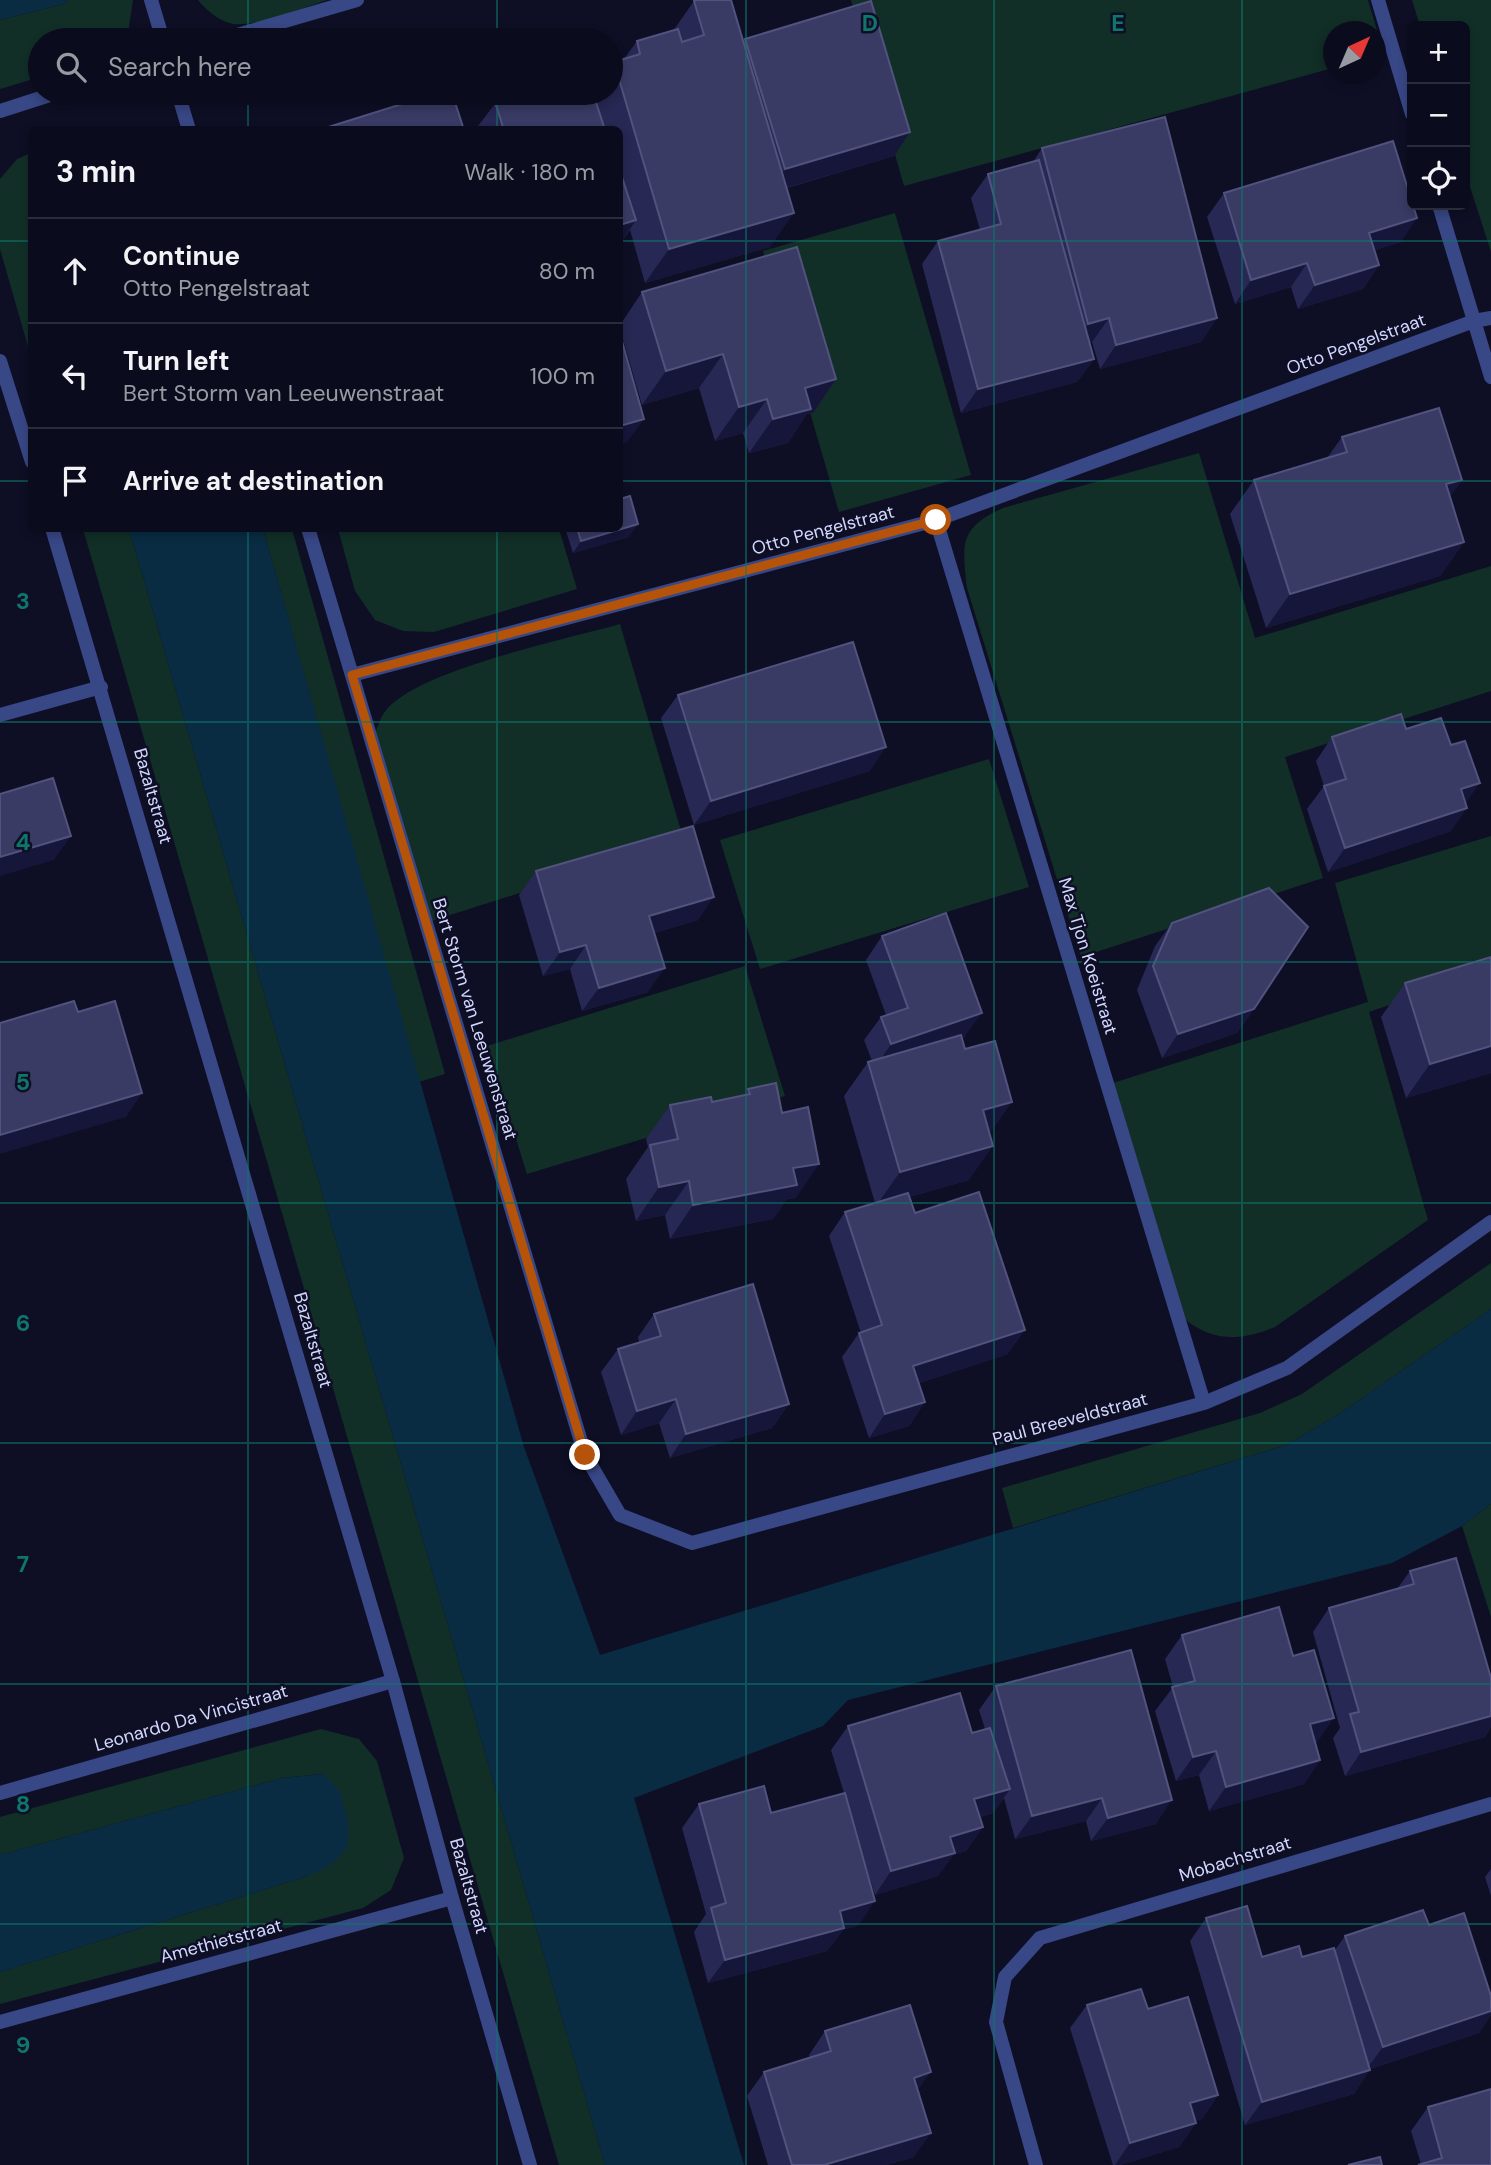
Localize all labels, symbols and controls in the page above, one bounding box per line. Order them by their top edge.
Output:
text: D [862,8,878,38]
text: E [1111,8,1125,38]
north arrow [1323,21,1386,84]
map controls [1407,21,1470,210]
button: + [1407,21,1470,84]
search box [28,28,623,105]
icon: search [52,48,90,86]
text: Search here [108,50,251,84]
button: − [1407,84,1470,147]
button: locate [1407,147,1470,210]
text: 3 min [56,152,136,191]
text: Walk · 180 m [464,157,595,187]
text: Continue [123,239,240,273]
icon: ahead [56,252,94,290]
text: 80 m [539,256,595,286]
text: Otto Pengelstraat [123,273,310,303]
street label: Otto Pengelstraat [1283,308,1429,380]
text: Turn left [123,344,230,378]
icon: left [56,357,94,395]
text: 100 m [530,361,595,391]
text: Bert Storm van Leeuwenstraat [123,378,444,408]
icon: arrive [56,462,94,500]
text: Arrive at destination [123,464,384,498]
street label: Otto Pengelstraat [749,499,897,561]
route start [920,504,951,535]
text: 3 [16,586,30,616]
street label: Bazaltstraat [128,745,178,847]
text: 4 [16,827,31,857]
street label: Max Tjon Koeistraat [1053,875,1123,1037]
street label: Bert Storm van Leeuwenstraat [427,895,523,1143]
text: 5 [16,1067,30,1097]
street label: Bazaltstraat [288,1289,338,1391]
text: 6 [16,1308,30,1338]
street label: Paul Breeveldstraat [990,1387,1150,1451]
route end [569,1439,600,1470]
text: 7 [17,1549,29,1579]
street label: Leonardo Da Vincistraat [91,1679,291,1757]
text: 8 [16,1789,30,1819]
street label: Mobachstraat [1176,1831,1294,1887]
street label: Bazaltstraat [444,1835,494,1937]
street label: Amethietstraat [157,1913,285,1969]
text: 9 [16,2030,30,2060]

